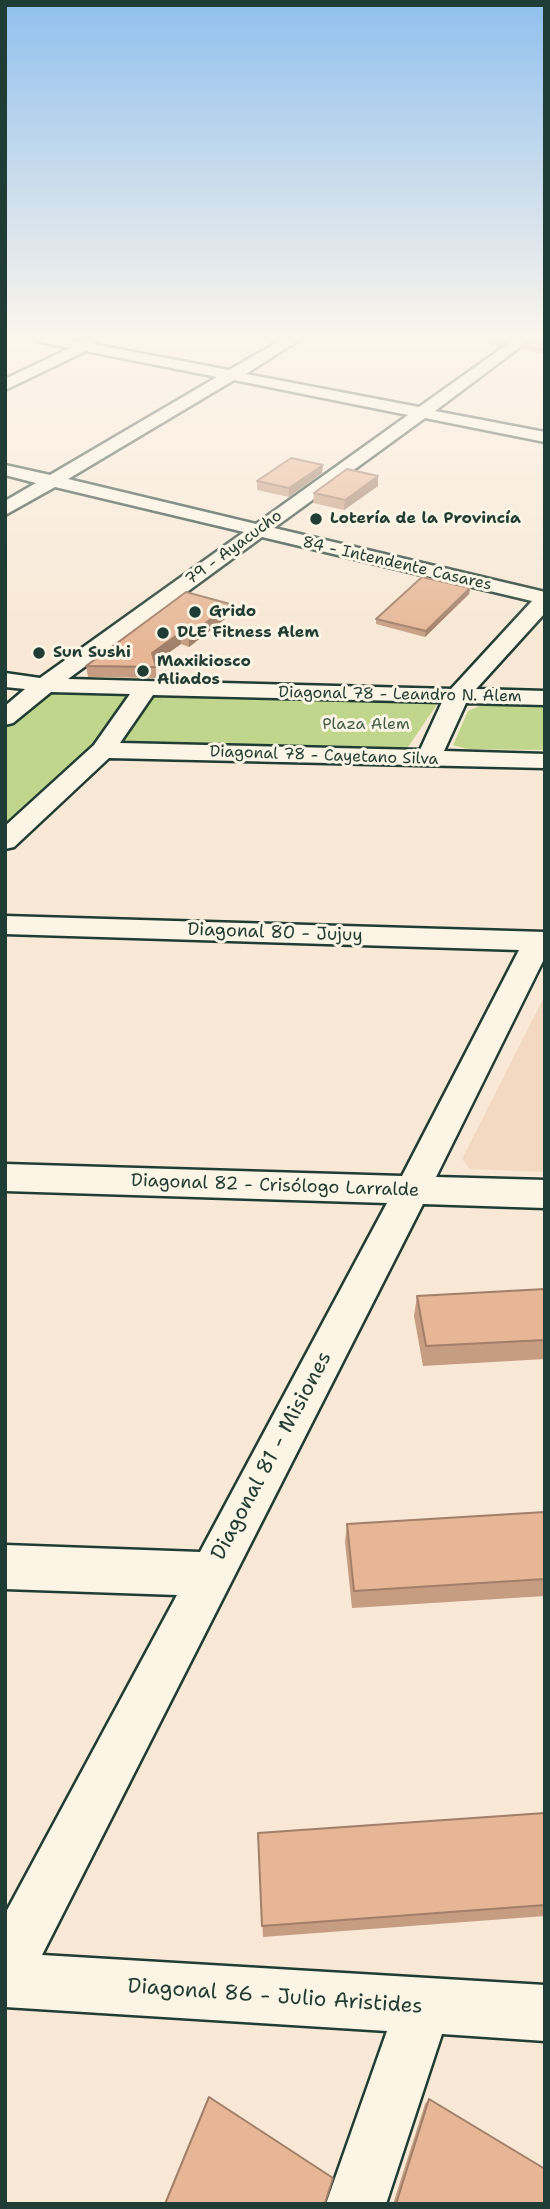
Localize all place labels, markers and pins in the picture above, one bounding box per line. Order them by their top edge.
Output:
place label: Lotería de la Provincía [330,509,521,529]
marker: Lotería de la Provincía [308,511,324,527]
place label: Grido [209,602,256,622]
marker: Grido [187,604,203,620]
place label: DLE Fitness Alem [177,623,319,643]
marker: DLE Fitness Alem [155,625,171,641]
place label: Sun Sushi [53,643,131,663]
marker: Sun Sushi [31,645,47,661]
place label: Maxikiosco Aliados [157,652,251,690]
marker: Maxikiosco Aliados [135,663,151,679]

